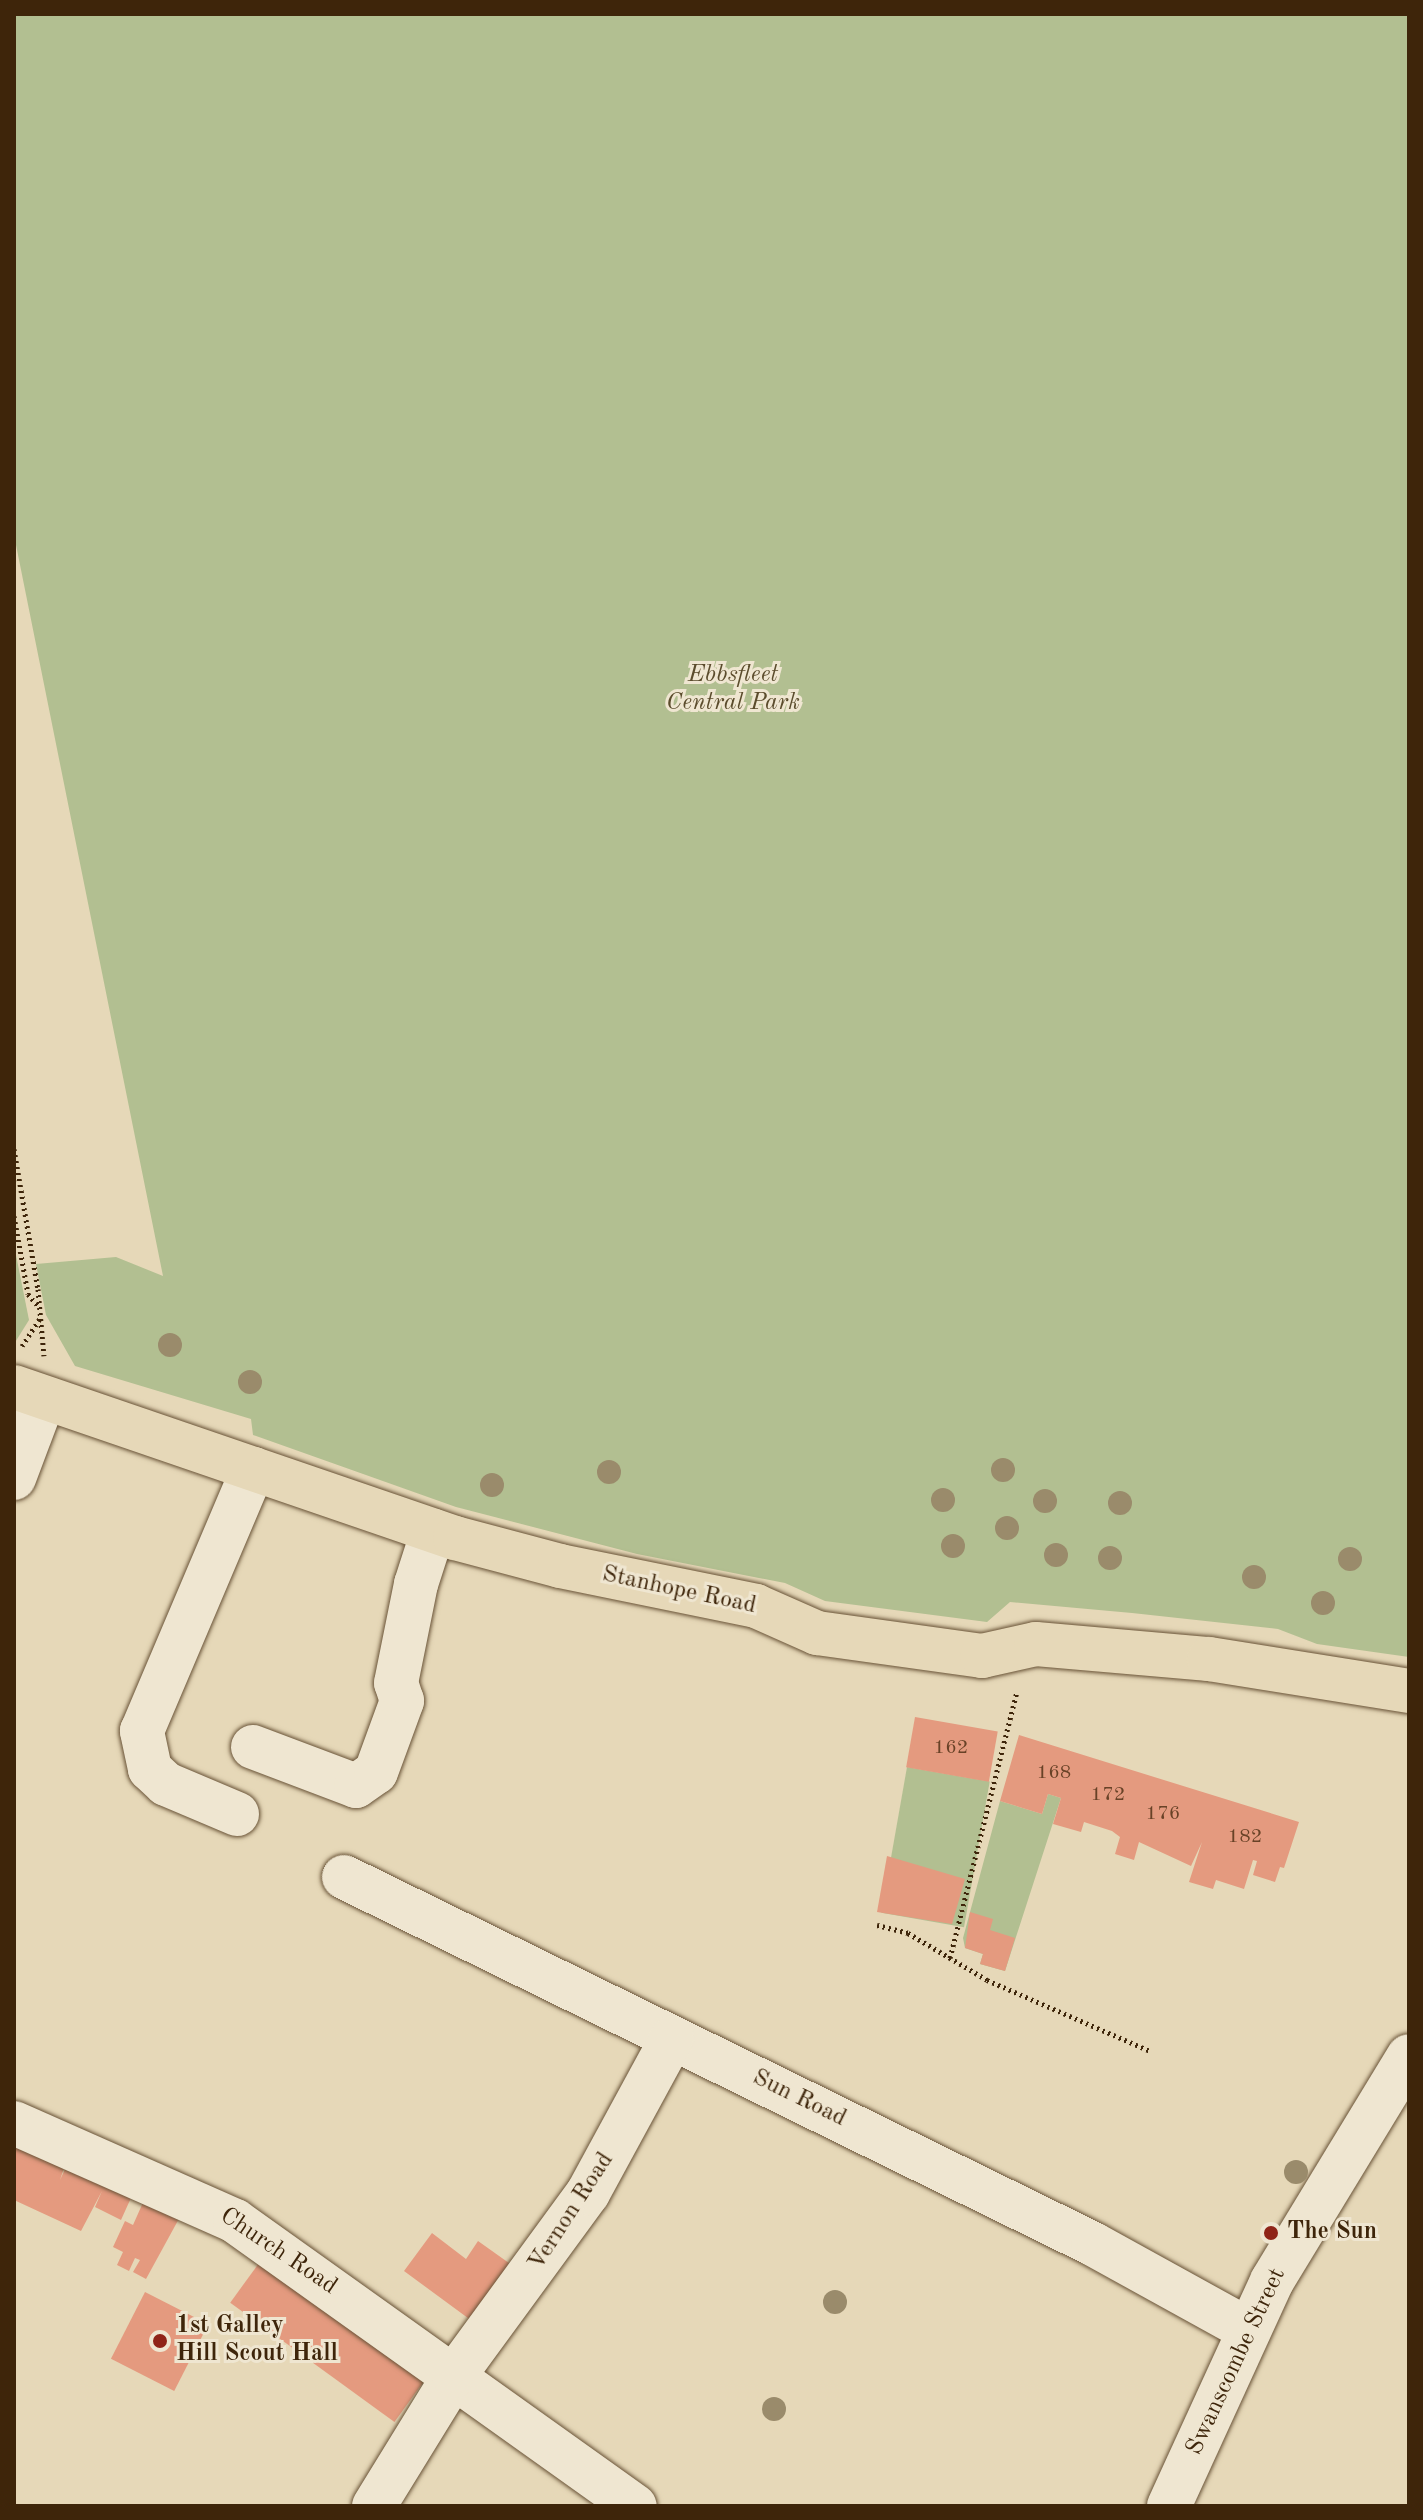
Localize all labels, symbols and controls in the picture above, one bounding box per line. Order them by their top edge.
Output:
park label: Ebbsfleet Central Park [666,662,800,718]
street label: Stanhope Road [599,1561,759,1621]
house number: 162 [934,1736,968,1760]
house number: 168 [1037,1761,1071,1785]
house number: 172 [1091,1783,1125,1807]
house number: 176 [1146,1802,1180,1826]
house number: 182 [1228,1825,1262,1849]
street label: Sun Road [747,2064,851,2134]
street label: Vernon Road [523,2147,621,2277]
street label: Church Road [214,2202,342,2302]
place label: The Sun [1287,2219,1377,2247]
marker: The Sun [1262,2224,1280,2242]
street label: Swanscombe Street [1181,2264,1293,2460]
place label: 1st Galley Hill Scout Hall [176,2313,338,2369]
marker: 1st Galley Hill Scout Hall [151,2332,169,2350]

